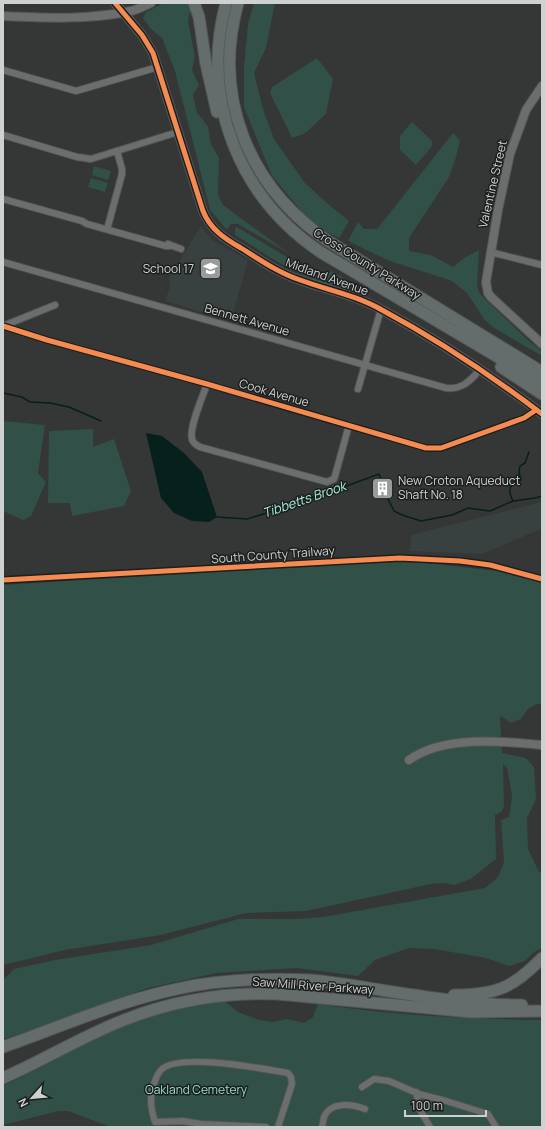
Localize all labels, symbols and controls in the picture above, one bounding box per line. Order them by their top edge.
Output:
street label: Valentine Street [474,138,511,229]
street label: Cross County Parkway [310,224,425,304]
street label: Midland Avenue [283,254,371,299]
school or university icon: School 17 [197,256,223,282]
place label: School 17 [143,260,194,277]
street label: Bennett Avenue [203,299,292,340]
street label: Cook Avenue [237,374,311,411]
place label: New Croton Aqueduct Shaft No. 18 [398,472,520,503]
water label: Tibbetts Brook [260,475,351,522]
building icon: New Croton Aqueduct Shaft No. 18 [370,475,396,501]
street label: South County Trailway [211,542,336,567]
street label: Saw Mill River Parkway [252,973,375,998]
north arrow [12,1078,52,1118]
park label: Oakland Cemetery [145,1081,248,1098]
scale bar [405,1092,486,1118]
text: N [14,1096,31,1110]
text: 100 m [411,1097,443,1114]

